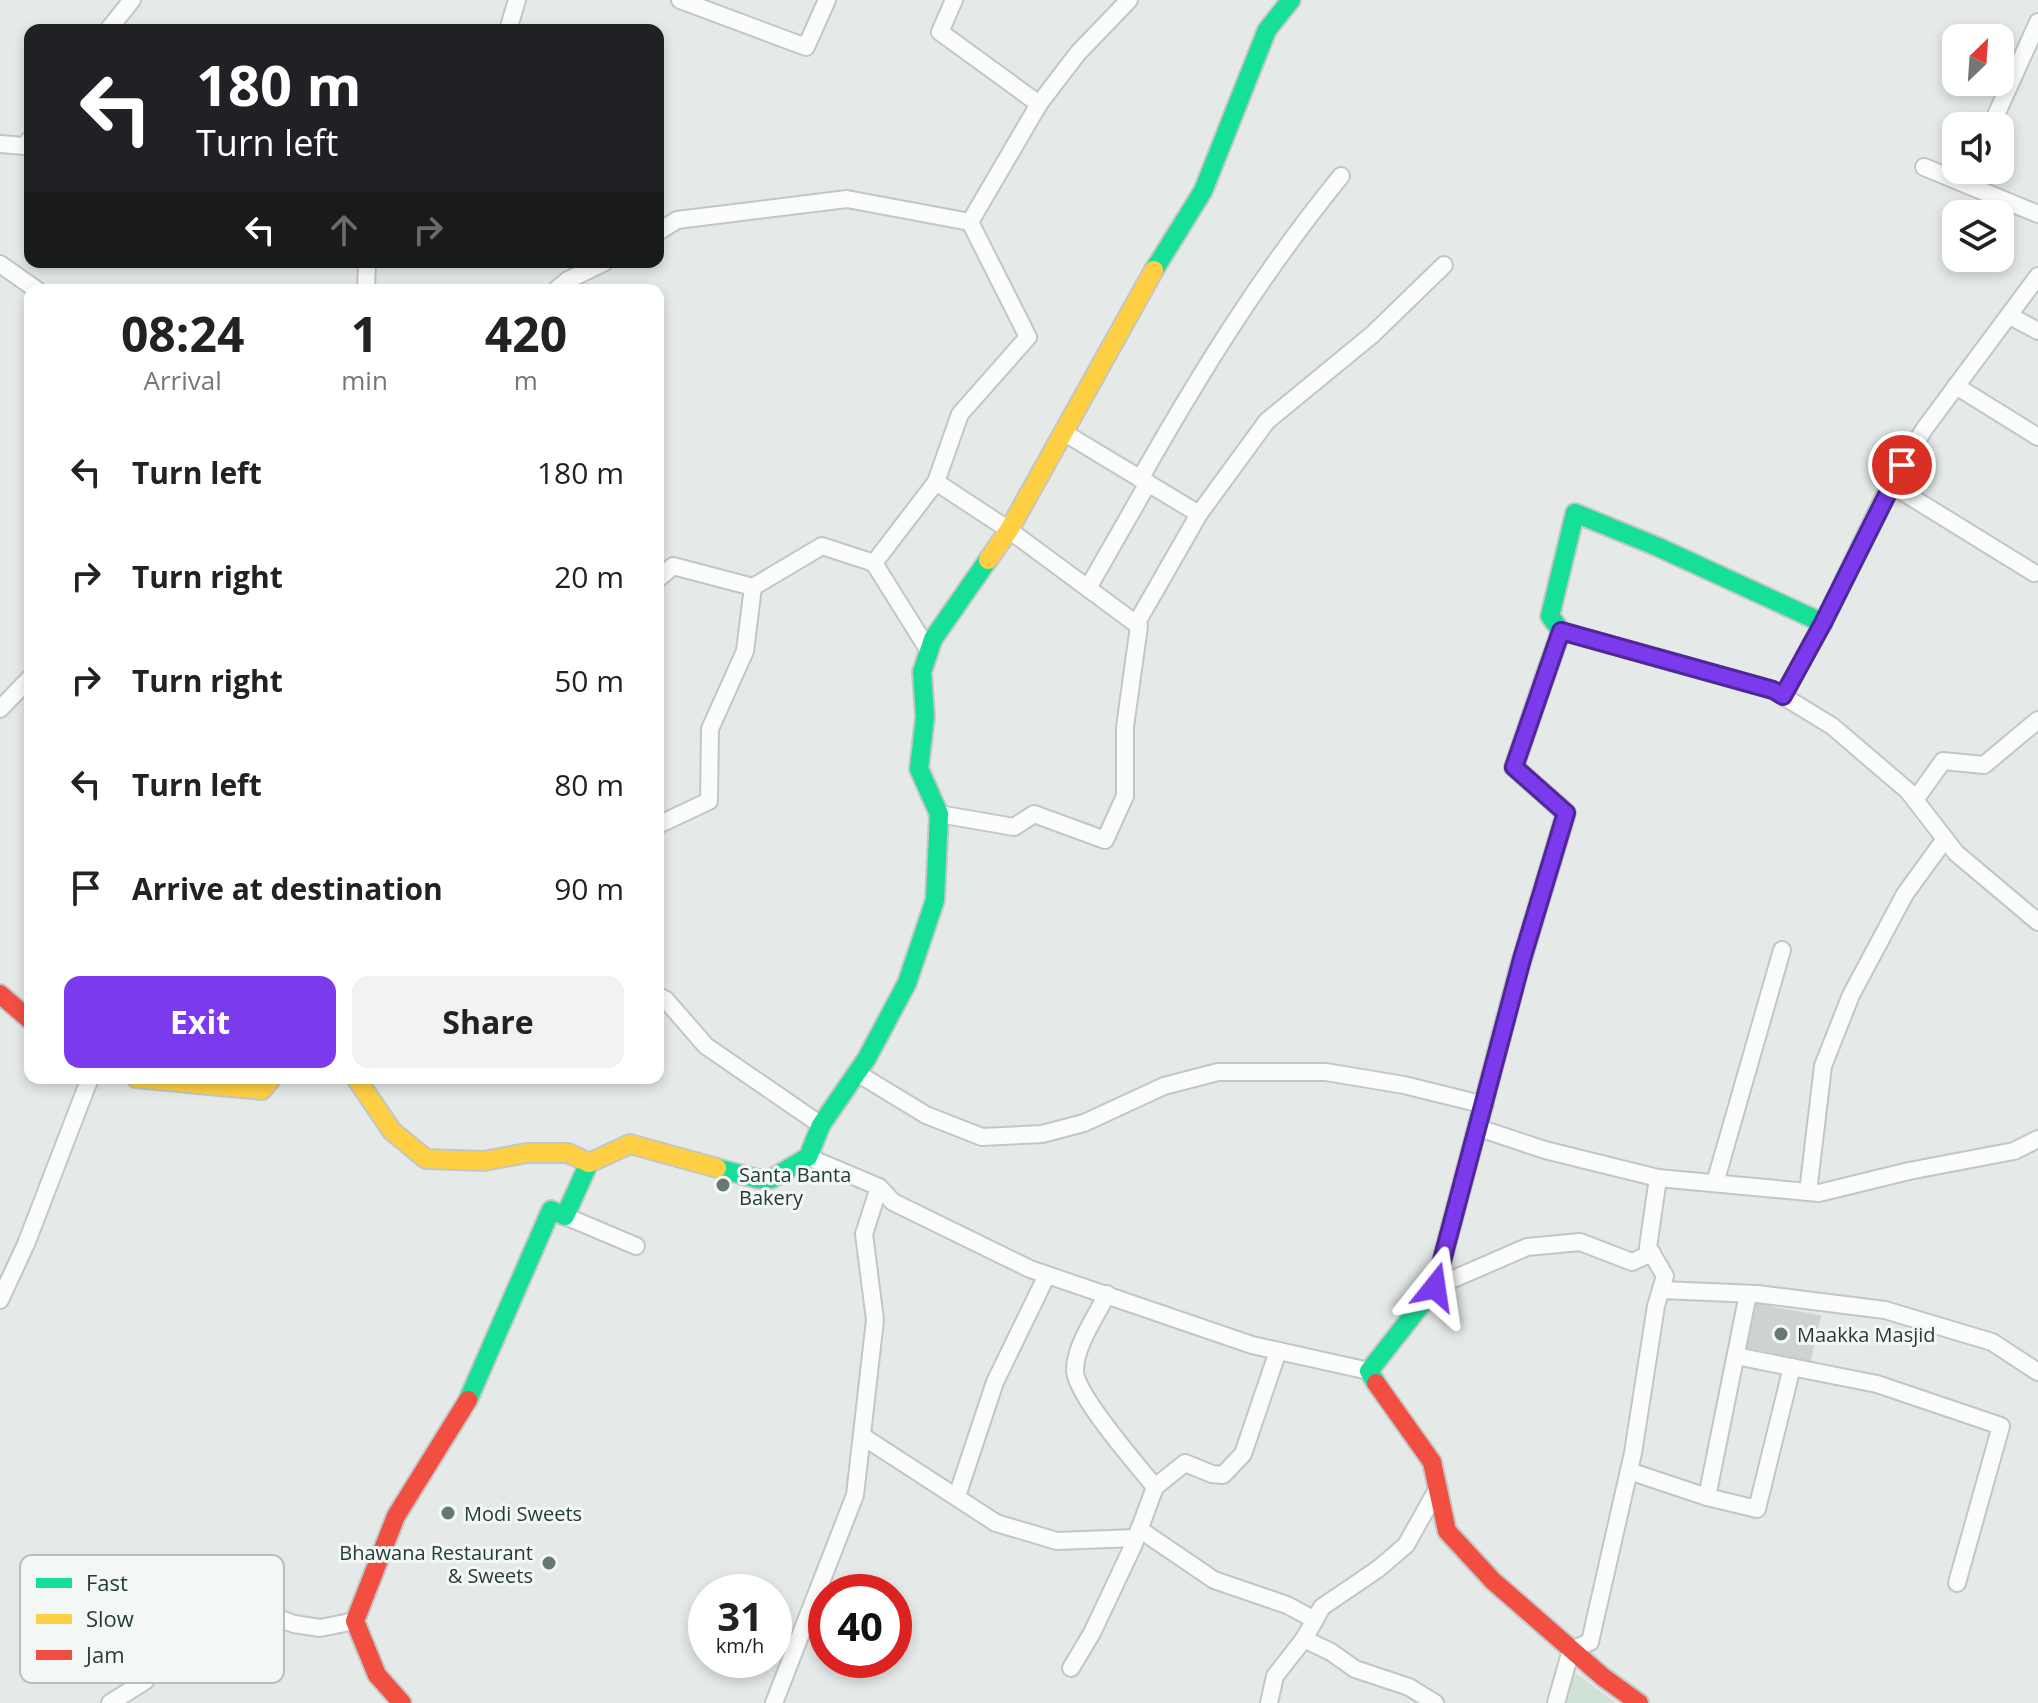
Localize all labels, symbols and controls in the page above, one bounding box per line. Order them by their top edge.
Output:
north arrow [1942,24,2014,96]
map controls [1942,24,2014,272]
text: 180 m [196,46,362,122]
icon: left [64,56,168,160]
button: sound [1942,112,2014,184]
text: Turn left [196,118,338,167]
button: layers [1942,200,2014,272]
icon: left [238,208,282,252]
icon: ahead [322,208,366,252]
icon: right [406,208,450,252]
text: 08:24 [121,301,244,366]
text: 1 [351,301,378,366]
text: 420 [485,301,567,366]
text: Arrival [143,362,222,398]
text: min [341,362,388,398]
text: m [514,362,538,398]
pin [1868,431,1936,499]
icon: arrive [1880,443,1924,487]
icon: left [64,450,108,494]
text: Turn left [132,452,262,493]
text: 180 m [537,452,624,493]
icon: right [64,554,108,598]
text: Turn right [132,556,283,597]
text: 20 m [554,556,624,597]
icon: right [64,658,108,702]
text: Turn right [132,660,283,701]
text: 50 m [554,660,624,701]
icon: left [64,762,108,806]
text: Turn left [132,764,262,805]
text: 80 m [554,764,624,805]
icon: arrive [64,866,108,910]
text: Arrive at destination [132,868,443,909]
text: 90 m [554,868,624,909]
button: Exit [64,976,336,1068]
button: Share [352,976,624,1068]
place label: Santa Banta Bakery [739,1161,851,1211]
marker: Santa Banta Bakery [714,1176,732,1194]
position arrow [1393,1245,1477,1329]
place label: Maakka Masjid [1797,1321,1936,1348]
marker: Maakka Masjid [1772,1325,1790,1343]
place label: Modi Sweets [464,1500,582,1527]
marker: Modi Sweets [439,1504,457,1522]
place label: Bhawana Restaurant & Sweets [339,1539,533,1589]
marker: Bhawana Restaurant & Sweets [540,1554,558,1572]
legend [20,1555,284,1683]
text: Fast [86,1567,128,1597]
speed limit sign: 40 [808,1574,912,1678]
text: 31 [717,1588,763,1643]
text: Slow [86,1603,134,1633]
text: km/h [716,1632,764,1659]
text: Jam [84,1639,125,1669]

